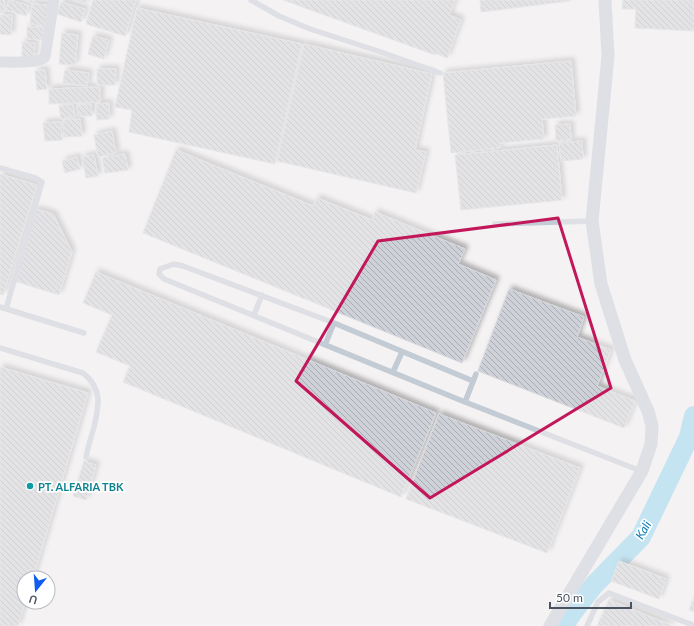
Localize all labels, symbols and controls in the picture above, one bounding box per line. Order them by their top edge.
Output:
place label: PT. ALFARIA TBK [38,480,124,493]
marker: PT. ALFARIA TBK [25,481,35,491]
water label: Kali [632,518,654,542]
north arrow [16,570,56,610]
scale bar [550,584,631,610]
text: 50 m [556,590,583,605]
text: U [27,593,39,607]

